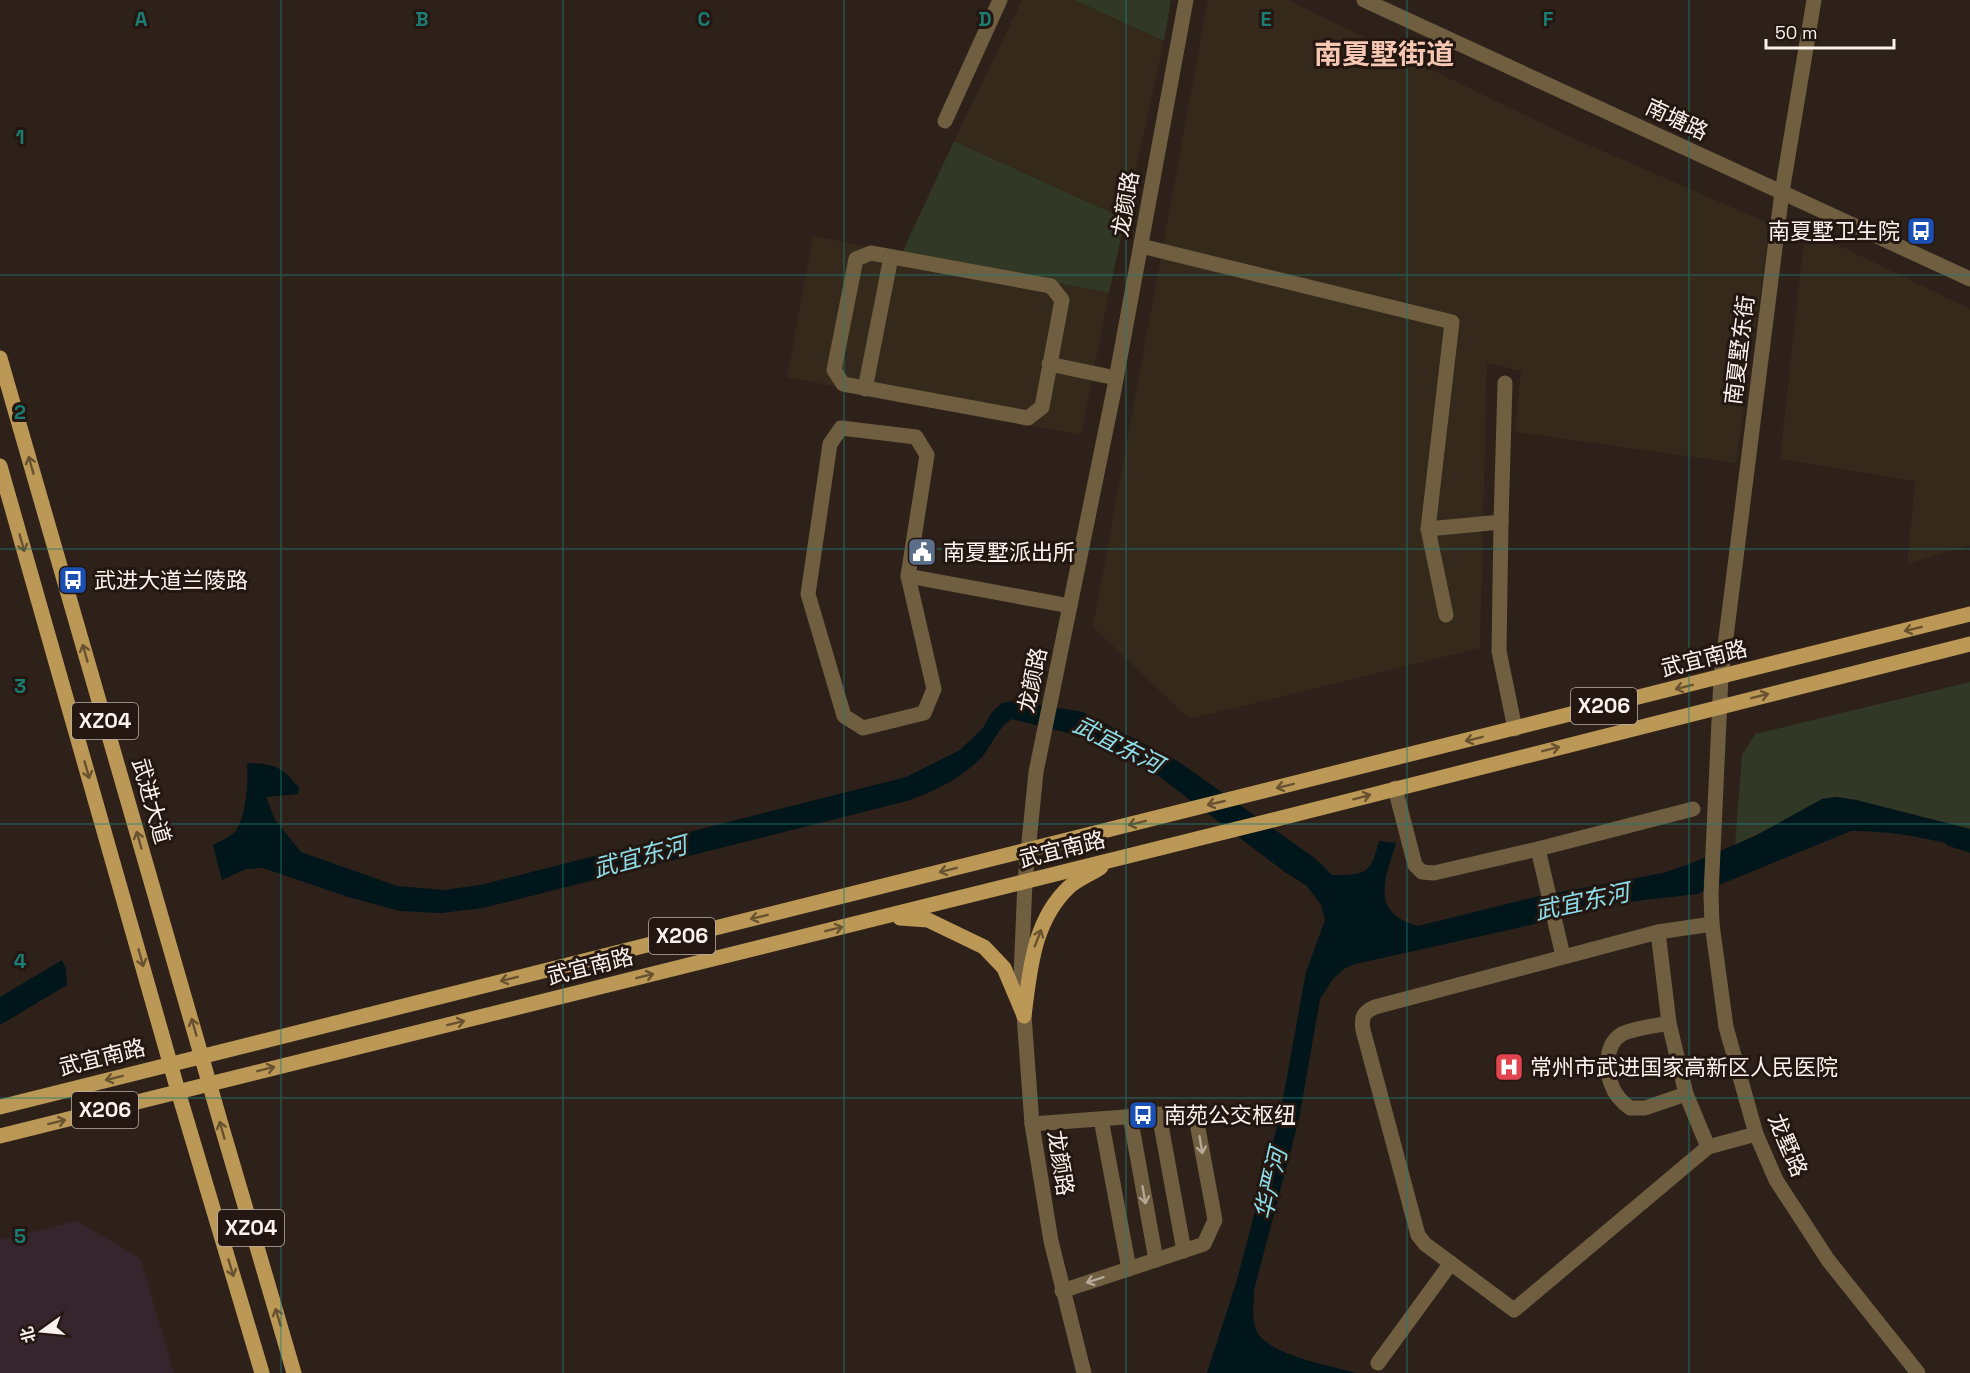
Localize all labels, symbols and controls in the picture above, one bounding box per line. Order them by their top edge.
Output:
text: A [135,6,148,32]
text: B [415,6,429,32]
text: C [698,6,711,32]
text: D [978,6,992,32]
text: E [1260,6,1272,32]
text: F [1543,6,1554,32]
scale bar [1766,12,1894,50]
text: 50 m [1775,21,1817,44]
district label: 南夏墅街道 [1314,36,1454,72]
street label: 南塘路 [1641,92,1713,146]
text: 1 [15,124,25,150]
street label: 龙颜路 [1105,169,1145,239]
bus stop icon: 南夏墅卫生院 [1905,215,1937,247]
place label: 南夏墅卫生院 [1768,217,1900,245]
street label: 南夏墅东街 [1718,294,1760,406]
text: 2 [14,399,26,425]
one-way arrow [25,456,36,475]
one-way arrow [17,533,28,552]
public building icon: 南夏墅派出所 [906,536,938,568]
place label: 南夏墅派出所 [943,538,1075,566]
bus stop icon: 武进大道兰陵路 [57,564,89,596]
place label: 武进大道兰陵路 [94,566,248,594]
one-way arrow [1904,623,1923,635]
street label: 武宜南路 [1658,634,1750,682]
one-way arrow [79,643,90,662]
street label: 龙颜路 [1011,645,1053,715]
text: 3 [14,673,26,699]
one-way arrow [1674,681,1693,693]
road number: X206 [1571,688,1637,724]
one-way arrow [1751,690,1770,701]
road number: XZ04 [72,703,138,739]
water label: 武宜东河 [1068,709,1172,782]
one-way arrow [1465,733,1484,745]
one-way arrow [1541,742,1560,754]
street label: 武进大道 [126,755,178,847]
one-way arrow [82,760,93,779]
one-way arrow [1276,780,1295,792]
one-way arrow [1352,790,1371,802]
one-way arrow [1207,797,1226,809]
one-way arrow [1128,817,1147,829]
street label: 武宜南路 [1016,825,1108,873]
water label: 武宜东河 [589,828,694,884]
one-way arrow [133,831,144,850]
one-way arrow [939,865,958,877]
water label: 武宜东河 [1532,876,1636,927]
one-way arrow [750,911,769,923]
road number: X206 [649,918,715,954]
one-way arrow [824,923,843,934]
one-way arrow [1033,929,1044,948]
street label: 武宜南路 [544,942,636,990]
text: 4 [14,948,27,974]
one-way arrow [135,948,147,967]
one-way arrow [635,969,654,981]
one-way arrow [499,973,518,985]
one-way arrow [446,1016,465,1028]
one-way arrow [187,1018,199,1037]
street label: 武宜南路 [56,1033,148,1081]
hospital icon: 常州市武进国家高新区人民医院 [1493,1051,1525,1083]
place label: 常州市武进国家高新区人民医院 [1530,1053,1838,1081]
one-way arrow [257,1063,276,1075]
one-way arrow [105,1073,124,1084]
road number: X206 [72,1092,138,1128]
bus stop icon: 南苑公交枢纽 [1127,1099,1159,1131]
place label: 南苑公交枢纽 [1164,1101,1296,1129]
street label: 龙墅路 [1762,1109,1814,1181]
one-way arrow [47,1116,66,1128]
one-way arrow [216,1121,228,1140]
street label: 龙颜路 [1042,1128,1080,1198]
one-way arrow [1196,1135,1207,1155]
water label: 华严河 [1247,1141,1295,1222]
one-way arrow [1139,1184,1150,1204]
road number: XZ04 [218,1210,284,1246]
text: 5 [14,1223,26,1249]
one-way arrow [226,1258,237,1277]
one-way arrow [1086,1275,1105,1286]
north arrow [12,1301,72,1361]
one-way arrow [272,1308,283,1327]
text: 北 [16,1324,40,1345]

